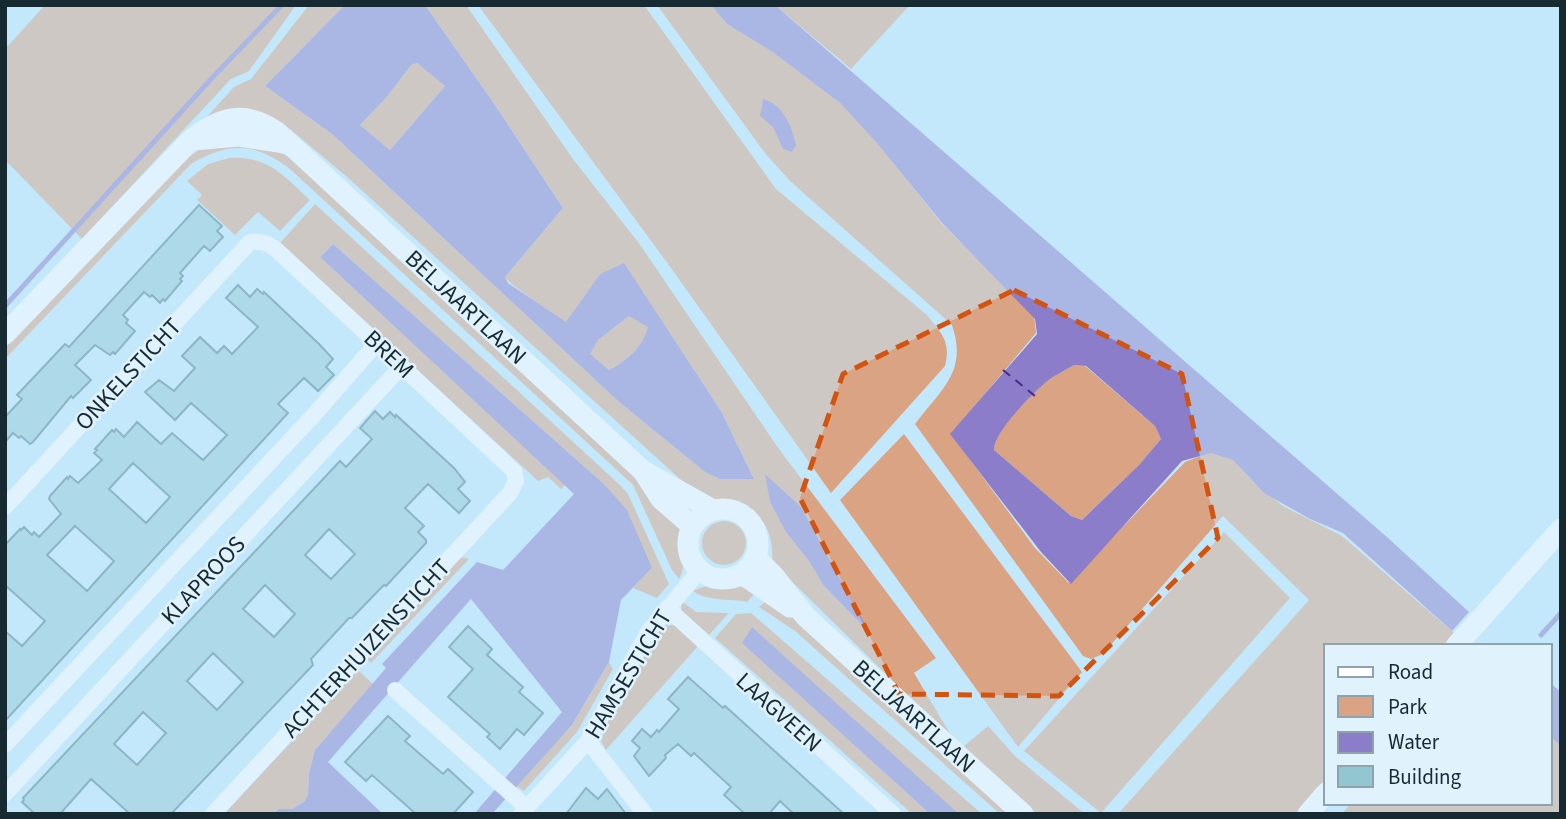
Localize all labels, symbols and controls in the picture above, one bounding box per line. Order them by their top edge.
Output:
street label: BELJAARTLAAN [397,242,534,373]
street label: ONKELSTICHT [67,310,190,439]
street label: BREM [356,322,422,387]
street label: KLAPROOS [153,528,254,633]
street label: ACHTERHUIZENSTICHT [274,551,459,746]
street label: HAMSESTICHT [576,603,681,746]
legend [1324,644,1552,805]
street label: BELJAARTLAAN [844,651,983,781]
text: Road [1388,657,1433,687]
street label: LAAGVEEN [728,664,829,761]
text: Park [1388,692,1428,722]
text: Water [1388,727,1440,757]
text: Building [1388,762,1462,792]

